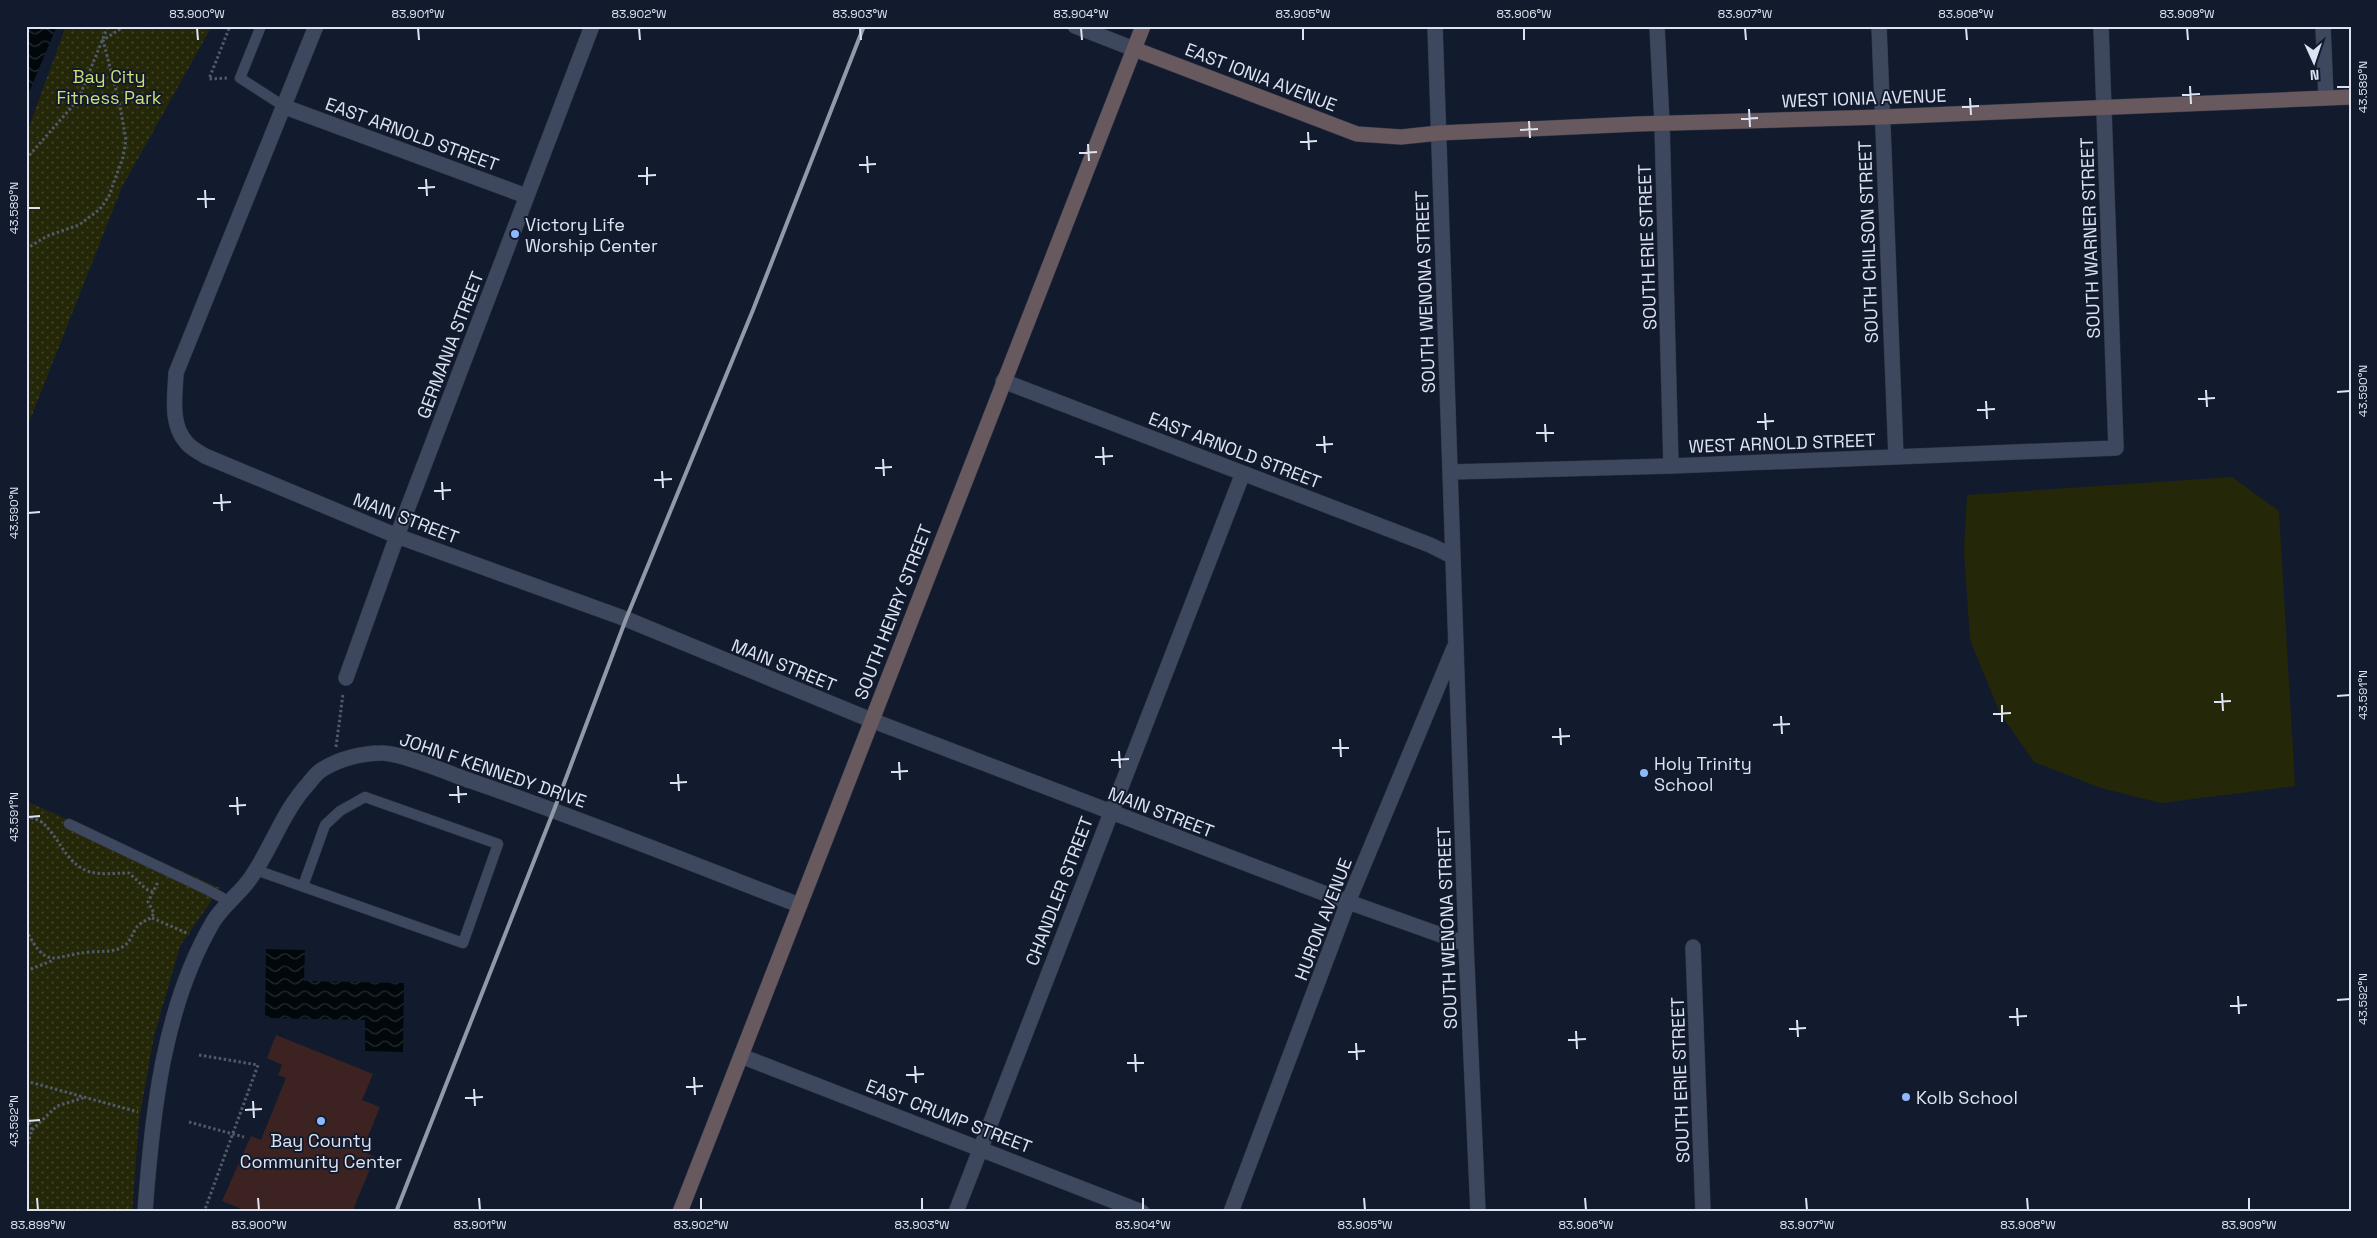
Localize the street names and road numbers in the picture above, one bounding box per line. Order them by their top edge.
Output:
street label: EAST IONIA AVENUE [1182,37,1340,117]
street label: WEST IONIA AVENUE [1781,84,1947,112]
street label: EAST ARNOLD STREET [322,92,502,176]
street label: SOUTH WARNER STREET [2075,137,2105,339]
street label: SOUTH CHILSON STREET [1853,140,1883,344]
street label: SOUTH ERIE STREET [1633,163,1661,330]
street label: SOUTH WENONA STREET [1410,190,1440,394]
street label: GERMANIA STREET [411,268,489,422]
street label: EAST ARNOLD STREET [1146,407,1325,494]
street label: WEST ARNOLD STREET [1688,428,1876,458]
street label: MAIN STREET [350,487,462,549]
street label: SOUTH HENRY STREET [849,521,937,703]
street label: MAIN STREET [728,634,840,697]
street label: JOHN F KENNEDY DRIVE [397,727,589,813]
street label: MAIN STREET [1105,781,1217,843]
street label: CHANDLER STREET [1020,813,1098,969]
street label: SOUTH WENONA STREET [1432,826,1462,1030]
street label: HURON AVENUE [1289,855,1357,983]
street label: SOUTH ERIE STREET [1666,996,1694,1163]
street label: EAST CRUMP STREET [863,1074,1036,1158]

